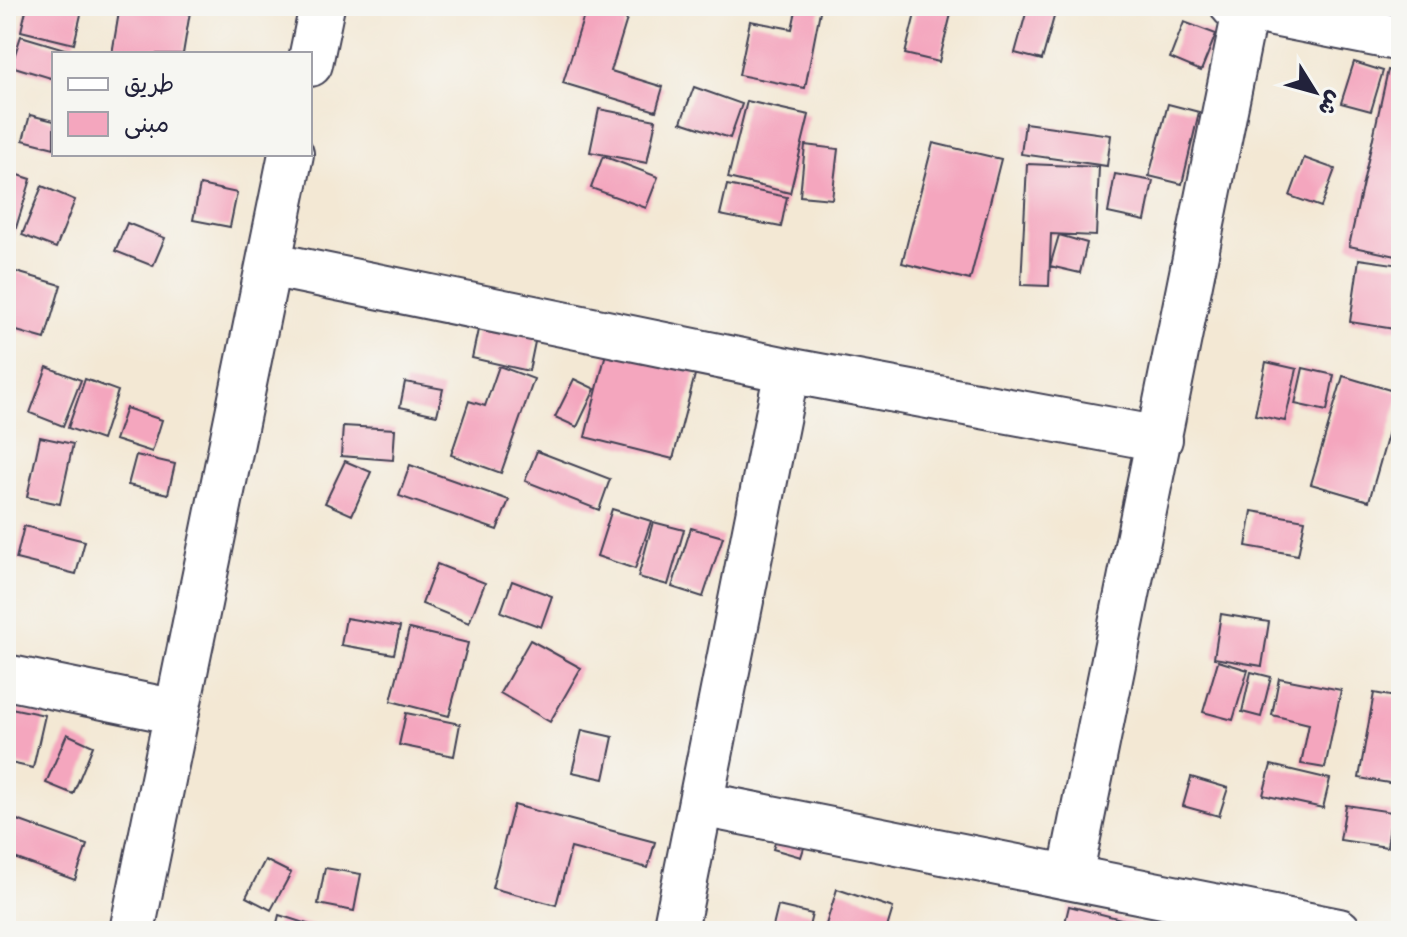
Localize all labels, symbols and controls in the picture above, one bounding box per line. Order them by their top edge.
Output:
legend [52,52,312,156]
north arrow [1275,52,1355,132]
text: طريق [124,69,174,104]
text: ش [1309,83,1349,122]
text: مبنى [124,109,169,144]

